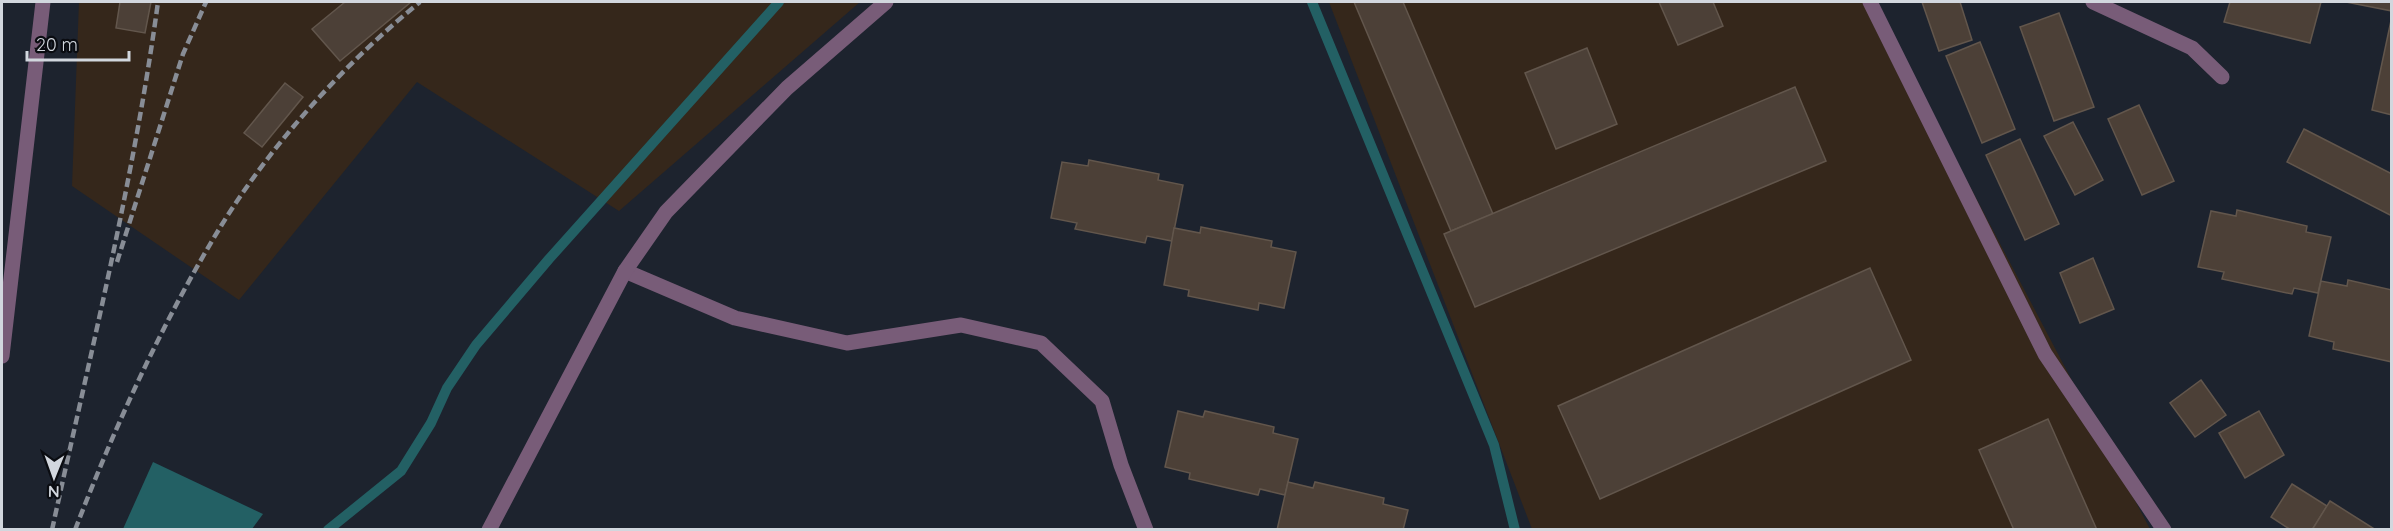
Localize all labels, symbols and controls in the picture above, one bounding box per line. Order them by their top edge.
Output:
scale bar [27,24,129,62]
text: 20 m [36,33,78,56]
north arrow [24,447,84,507]
text: N [48,482,60,502]

